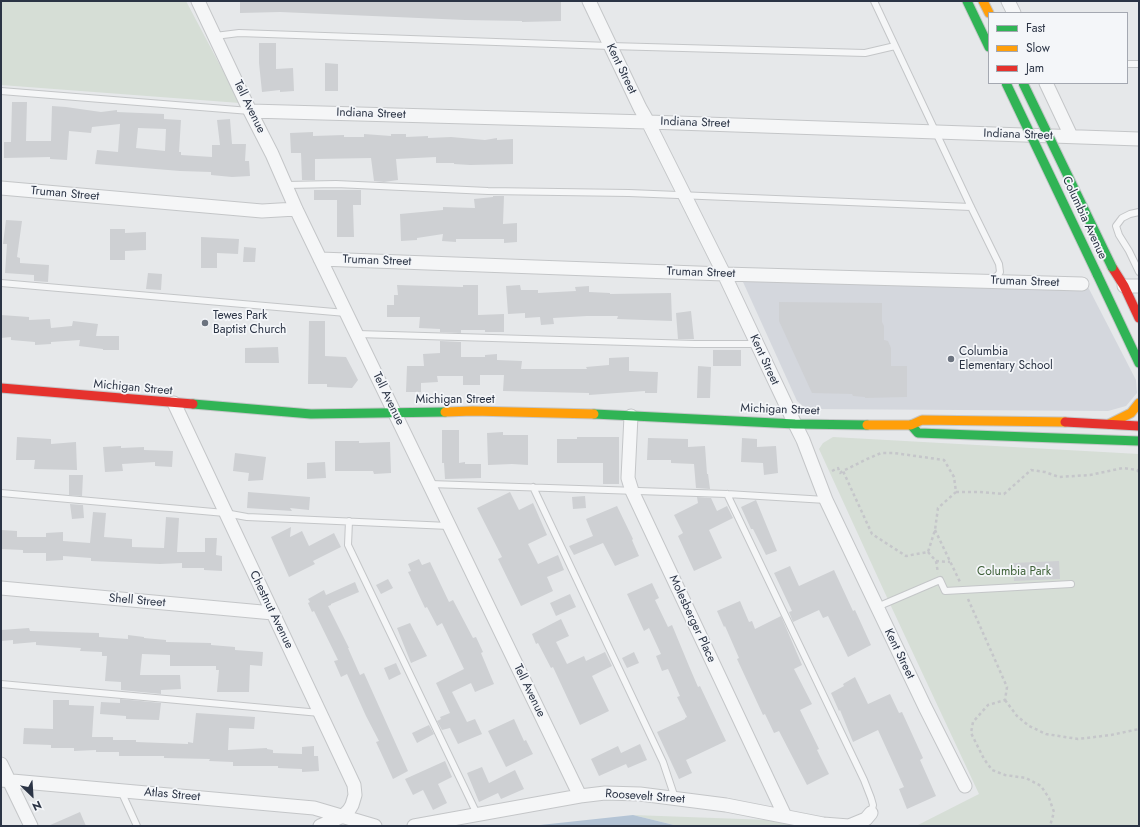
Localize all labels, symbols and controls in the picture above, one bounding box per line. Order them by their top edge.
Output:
legend [988,12,1128,84]
text: Fast [1026,19,1045,37]
text: Slow [1026,39,1050,57]
street label: Kent Street [603,42,639,96]
text: Jam [1026,59,1044,77]
street label: Tell Avenue [230,78,268,136]
street label: Indiana Street [336,106,406,122]
street label: Indiana Street [660,115,730,131]
street label: Indiana Street [983,127,1053,143]
street label: Columbia Avenue [1058,174,1110,262]
street label: Truman Street [30,184,100,204]
street label: Truman Street [342,253,412,269]
street label: Truman Street [666,265,736,281]
street label: Truman Street [990,274,1060,290]
place label: Tewes Park Baptist Church [213,309,286,337]
marker: Tewes Park Baptist Church [200,318,210,328]
street label: Kent Street [746,332,782,388]
place label: Columbia Elementary School [959,345,1053,373]
marker: Columbia Elementary School [946,354,956,364]
street label: Tell Avenue [369,370,407,428]
street label: Michigan Street [93,377,173,399]
street label: Michigan Street [415,393,495,407]
street label: Michigan Street [740,401,820,419]
park label: Columbia Park [977,565,1051,579]
street label: Chestnut Avenue [246,569,296,651]
street label: Molesberger Place [665,573,719,665]
street label: Shell Street [108,591,166,611]
street label: Kent Street [881,627,917,681]
street label: Tell Avenue [510,662,548,720]
north arrow [12,775,52,815]
street label: Atlas Street [143,785,201,805]
street label: Roosevelt Street [605,787,685,807]
text: N [30,797,44,815]

